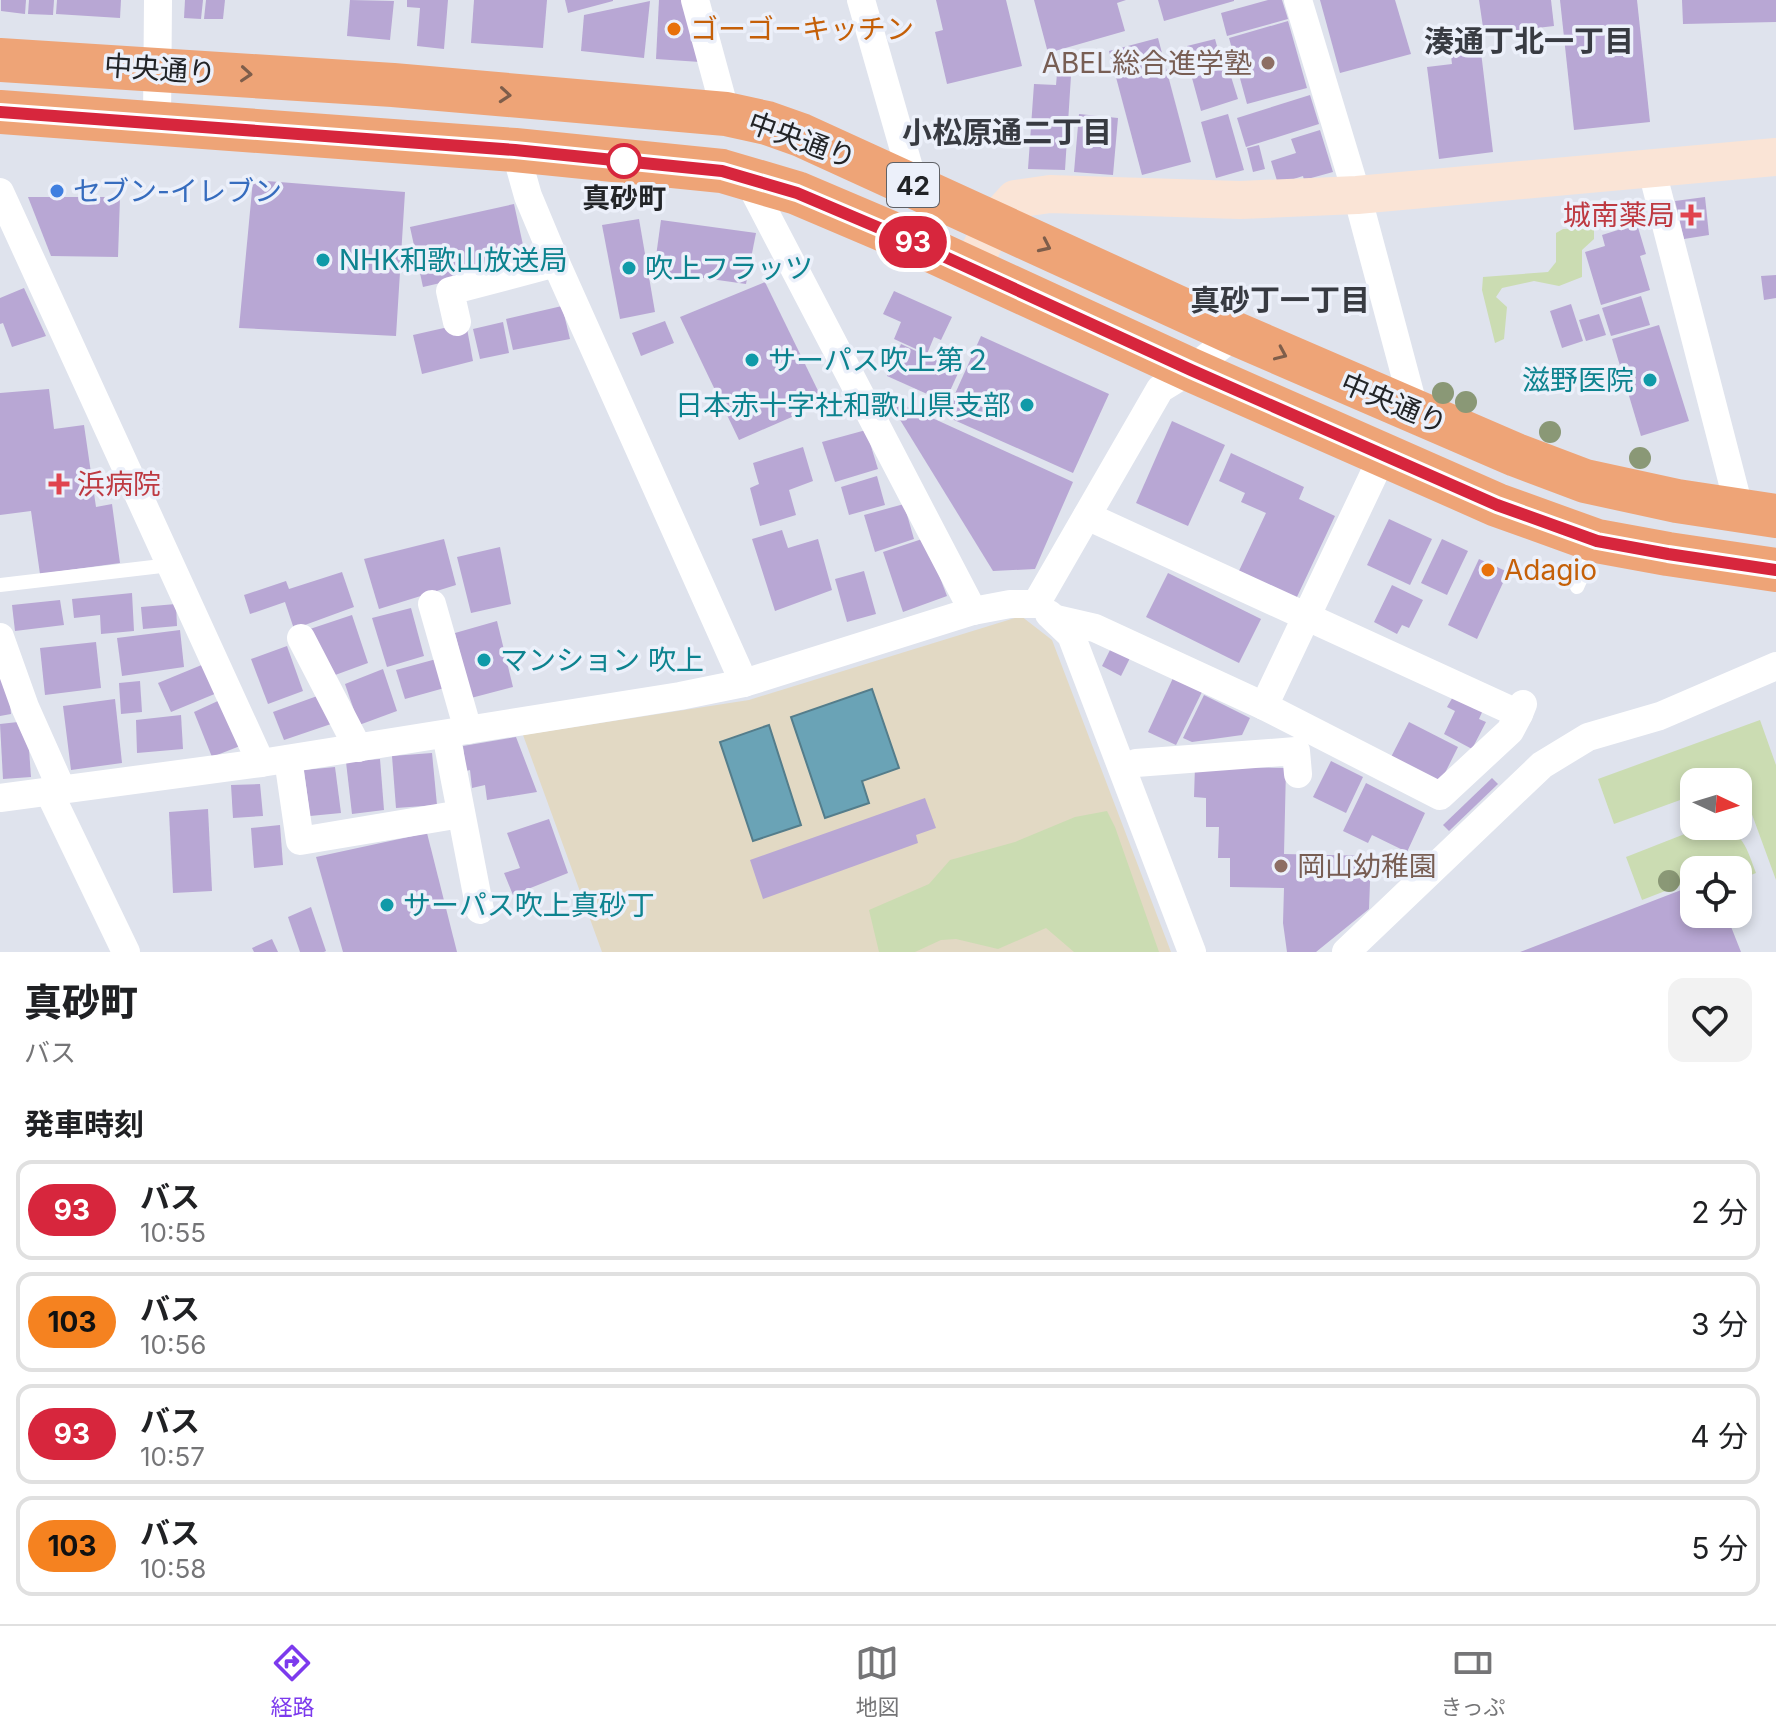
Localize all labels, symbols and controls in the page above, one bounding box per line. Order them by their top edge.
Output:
place label: ゴーゴーキッチン [690,12,914,46]
marker: ゴーゴーキッチン [665,20,683,38]
district label: 湊通丁北一丁目 [1424,23,1634,59]
place label: ABEL総合進学塾 [1042,46,1252,80]
street label: 中央通り [103,48,217,90]
marker: ABEL総合進学塾 [1259,54,1277,72]
one-way arrow [240,65,253,82]
one-way arrow [499,86,512,103]
street label: 中央通り [744,105,860,175]
district label: 小松原通二丁目 [902,114,1112,150]
marker: 真砂町 [607,144,641,178]
road number: 42 [887,163,939,207]
place label: セブン-イレブン [73,174,282,208]
place label: 真砂町 [582,181,666,215]
marker: セブン-イレブン [48,182,66,200]
place label: 城南薬局 [1563,198,1675,232]
marker: 城南薬局 [1682,206,1700,224]
line badge: 93 [877,216,949,268]
text: 93 [895,225,931,259]
one-way arrow [1037,236,1051,252]
place label: NHK和歌山放送局 [339,243,568,277]
marker: NHK和歌山放送局 [314,251,332,269]
place label: 吹上フラッツ [645,251,813,285]
marker: 吹上フラッツ [620,259,638,277]
district label: 真砂丁一丁目 [1190,282,1370,318]
place label: サーパス吹上第２ [768,343,992,377]
one-way arrow [1273,344,1288,360]
marker: サーパス吹上第２ [743,351,761,369]
place label: 滋野医院 [1522,363,1634,397]
street label: 中央通り [1336,365,1452,441]
marker: 滋野医院 [1641,371,1659,389]
place label: 日本赤十字社和歌山県支部 [675,388,1011,422]
marker: 日本赤十字社和歌山県支部 [1018,396,1036,414]
place label: 浜病院 [77,467,161,501]
marker: 浜病院 [48,473,70,495]
place label: Adagio [1504,553,1597,587]
marker: Adagio [1479,561,1497,579]
place label: マンション 吹上 [500,643,704,677]
marker: マンション 吹上 [475,651,493,669]
north arrow [1680,768,1752,840]
map controls [1680,768,1752,928]
place label: 岡山幼稚園 [1297,849,1437,883]
button: locate [1680,856,1752,928]
marker: 岡山幼稚園 [1272,857,1290,875]
place label: サーパス吹上真砂丁 [403,888,655,922]
marker: サーパス吹上真砂丁 [378,896,396,914]
button: heart [1668,978,1752,1062]
text: 真砂町 [24,979,138,1025]
text: バス [24,1037,76,1068]
text: 発車時刻 [24,1106,144,1142]
text: バス [140,1179,200,1215]
text: 93 [54,1193,90,1227]
text: 2 分 [1691,1194,1748,1230]
text: 10:55 [140,1217,206,1248]
text: バス [140,1291,200,1327]
text: 103 [47,1305,97,1339]
text: 3 分 [1691,1306,1748,1342]
text: 10:56 [140,1329,206,1360]
text: バス [140,1403,200,1439]
text: 93 [54,1417,90,1451]
text: 4 分 [1690,1418,1748,1454]
text: 10:57 [140,1441,205,1472]
text: バス [140,1515,200,1551]
text: 103 [47,1529,97,1563]
text: 5 分 [1691,1530,1748,1566]
text: 10:58 [140,1553,206,1584]
tab: 経路 [270,1641,314,1721]
tab: 地図 [855,1641,899,1721]
tab: きっぷ [1440,1641,1506,1721]

